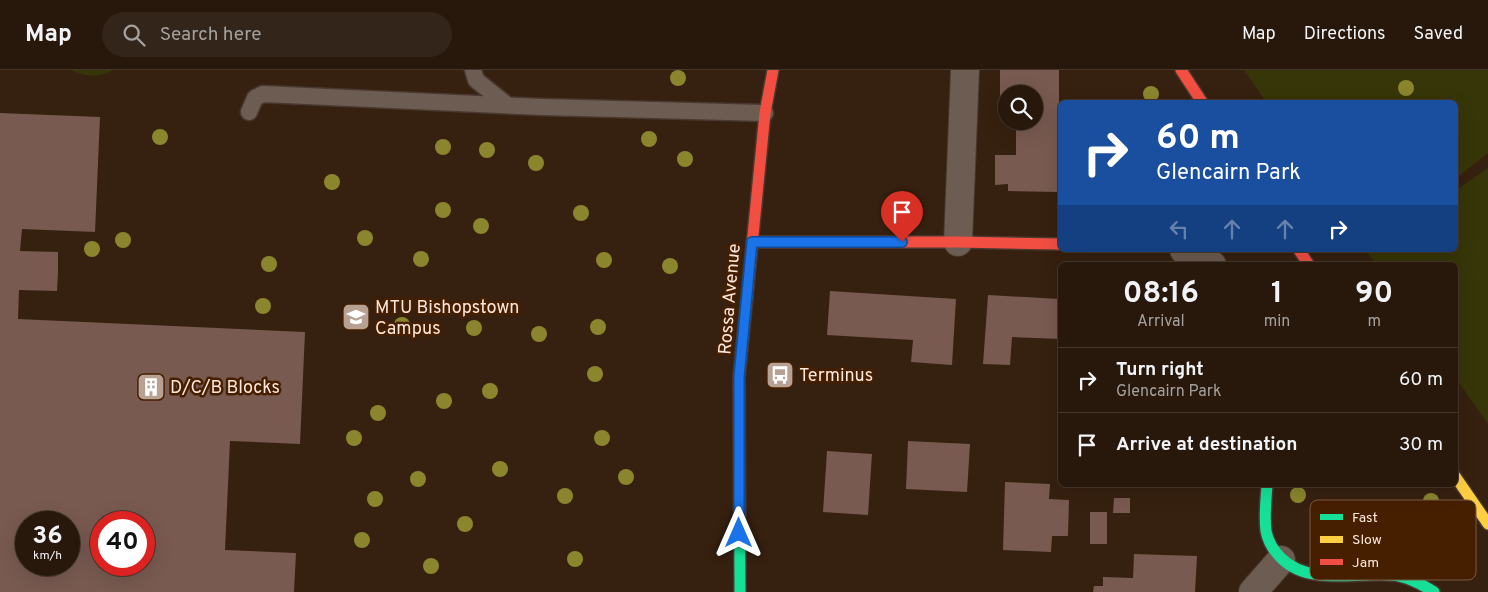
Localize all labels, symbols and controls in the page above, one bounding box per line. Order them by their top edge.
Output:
search box [102,12,452,57]
text: Map [25,20,72,50]
icon: search [120,21,148,49]
text: Search here [160,23,261,47]
text: Map [1242,23,1276,46]
text: Directions [1304,23,1386,46]
text: Saved [1414,23,1463,46]
map controls [998,85,1043,130]
button: search [998,85,1043,130]
text: 60 m [1156,117,1240,161]
icon: right [1073,120,1138,185]
text: Glencairn Park [1156,160,1301,187]
pin [881,191,923,242]
icon: arrive [888,198,916,226]
icon: left [1165,215,1193,243]
icon: ahead [1218,215,1246,243]
icon: ahead [1271,215,1299,243]
icon: right [1324,215,1352,243]
street label: Rossa Avenue [714,243,747,356]
text: 08:16 [1123,276,1199,313]
text: 1 [1271,276,1283,313]
text: 90 [1355,276,1393,313]
place label: MTU Bishopstown Campus [375,297,519,341]
school or university icon: MTU Bishopstown Campus [341,302,371,332]
text: Arrival [1137,312,1185,332]
text: min [1264,312,1290,332]
text: m [1367,312,1381,332]
text: Turn right [1116,358,1204,382]
bus stop icon: Terminus [765,360,795,390]
place label: Terminus [799,365,873,388]
icon: right [1073,366,1101,394]
text: 60 m [1399,368,1443,392]
building icon: D/C/B Blocks [136,372,166,402]
place label: D/C/B Blocks [170,377,280,400]
text: Glencairn Park [1116,382,1221,402]
icon: arrive [1073,431,1101,459]
text: Arrive at destination [1116,433,1297,457]
text: 30 m [1399,433,1443,457]
legend [1310,500,1476,580]
position arrow [712,506,764,558]
text: Fast [1352,510,1378,527]
speed limit sign: 40 [90,511,155,576]
text: 36 [32,521,63,553]
text: Slow [1352,532,1382,549]
text: km/h [33,548,62,564]
text: Jam [1352,555,1379,572]

